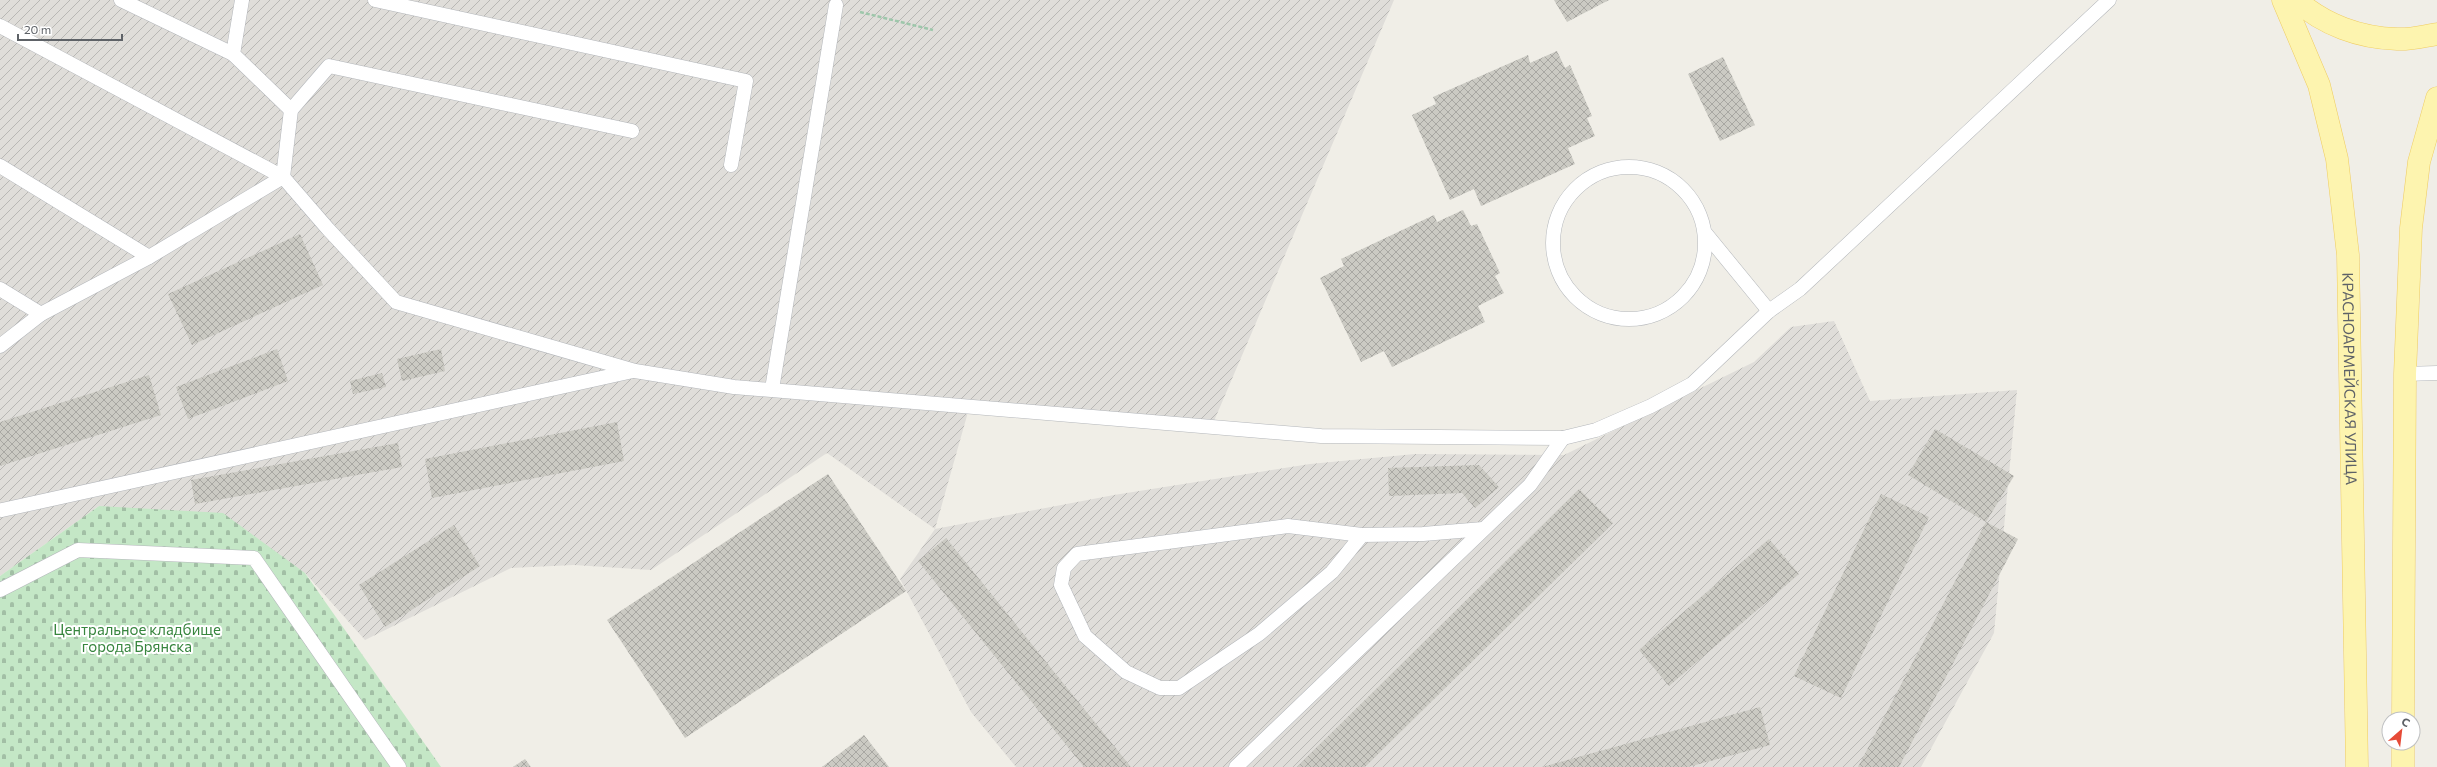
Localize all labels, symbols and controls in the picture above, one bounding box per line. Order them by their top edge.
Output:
scale bar [18,16,122,42]
text: 20 m [24,22,51,36]
street label: КРАСНОАРМЕЙСКАЯ УЛИЦА [2339,272,2361,485]
park label: Центральное кладбище города Брянска [53,620,221,655]
north arrow [2381,711,2421,751]
text: С [2400,714,2413,729]

